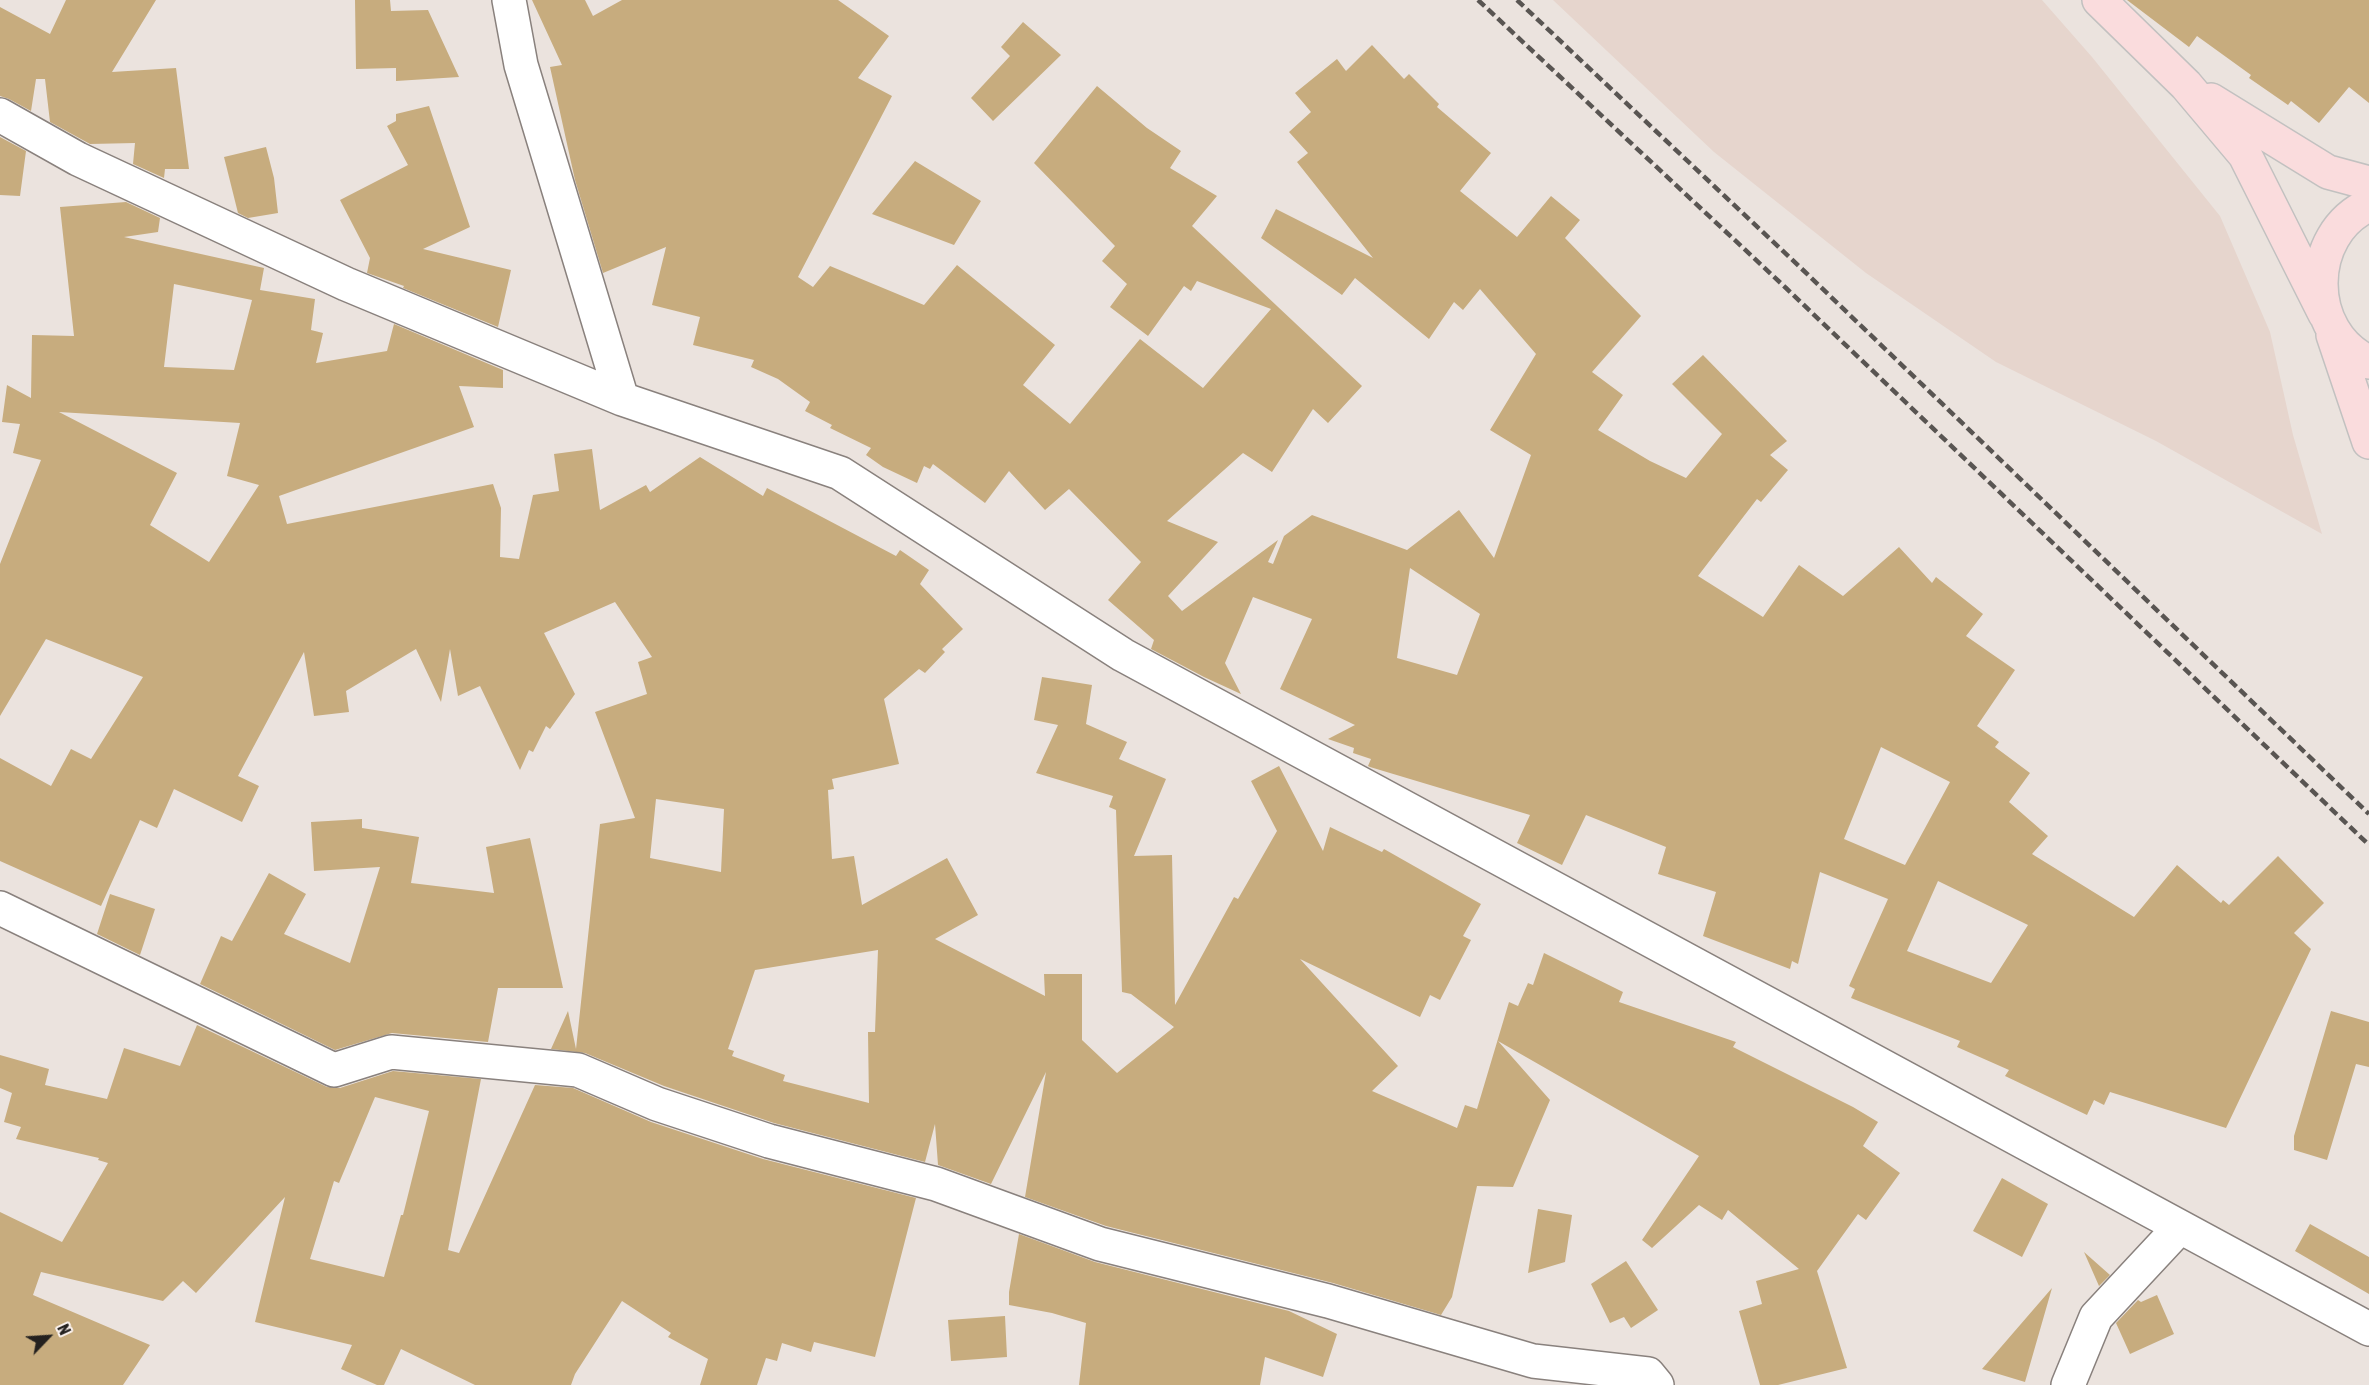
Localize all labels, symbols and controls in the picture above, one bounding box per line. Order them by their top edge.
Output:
north arrow [18,1307,78,1367]
text: N [54,1321,74,1337]

